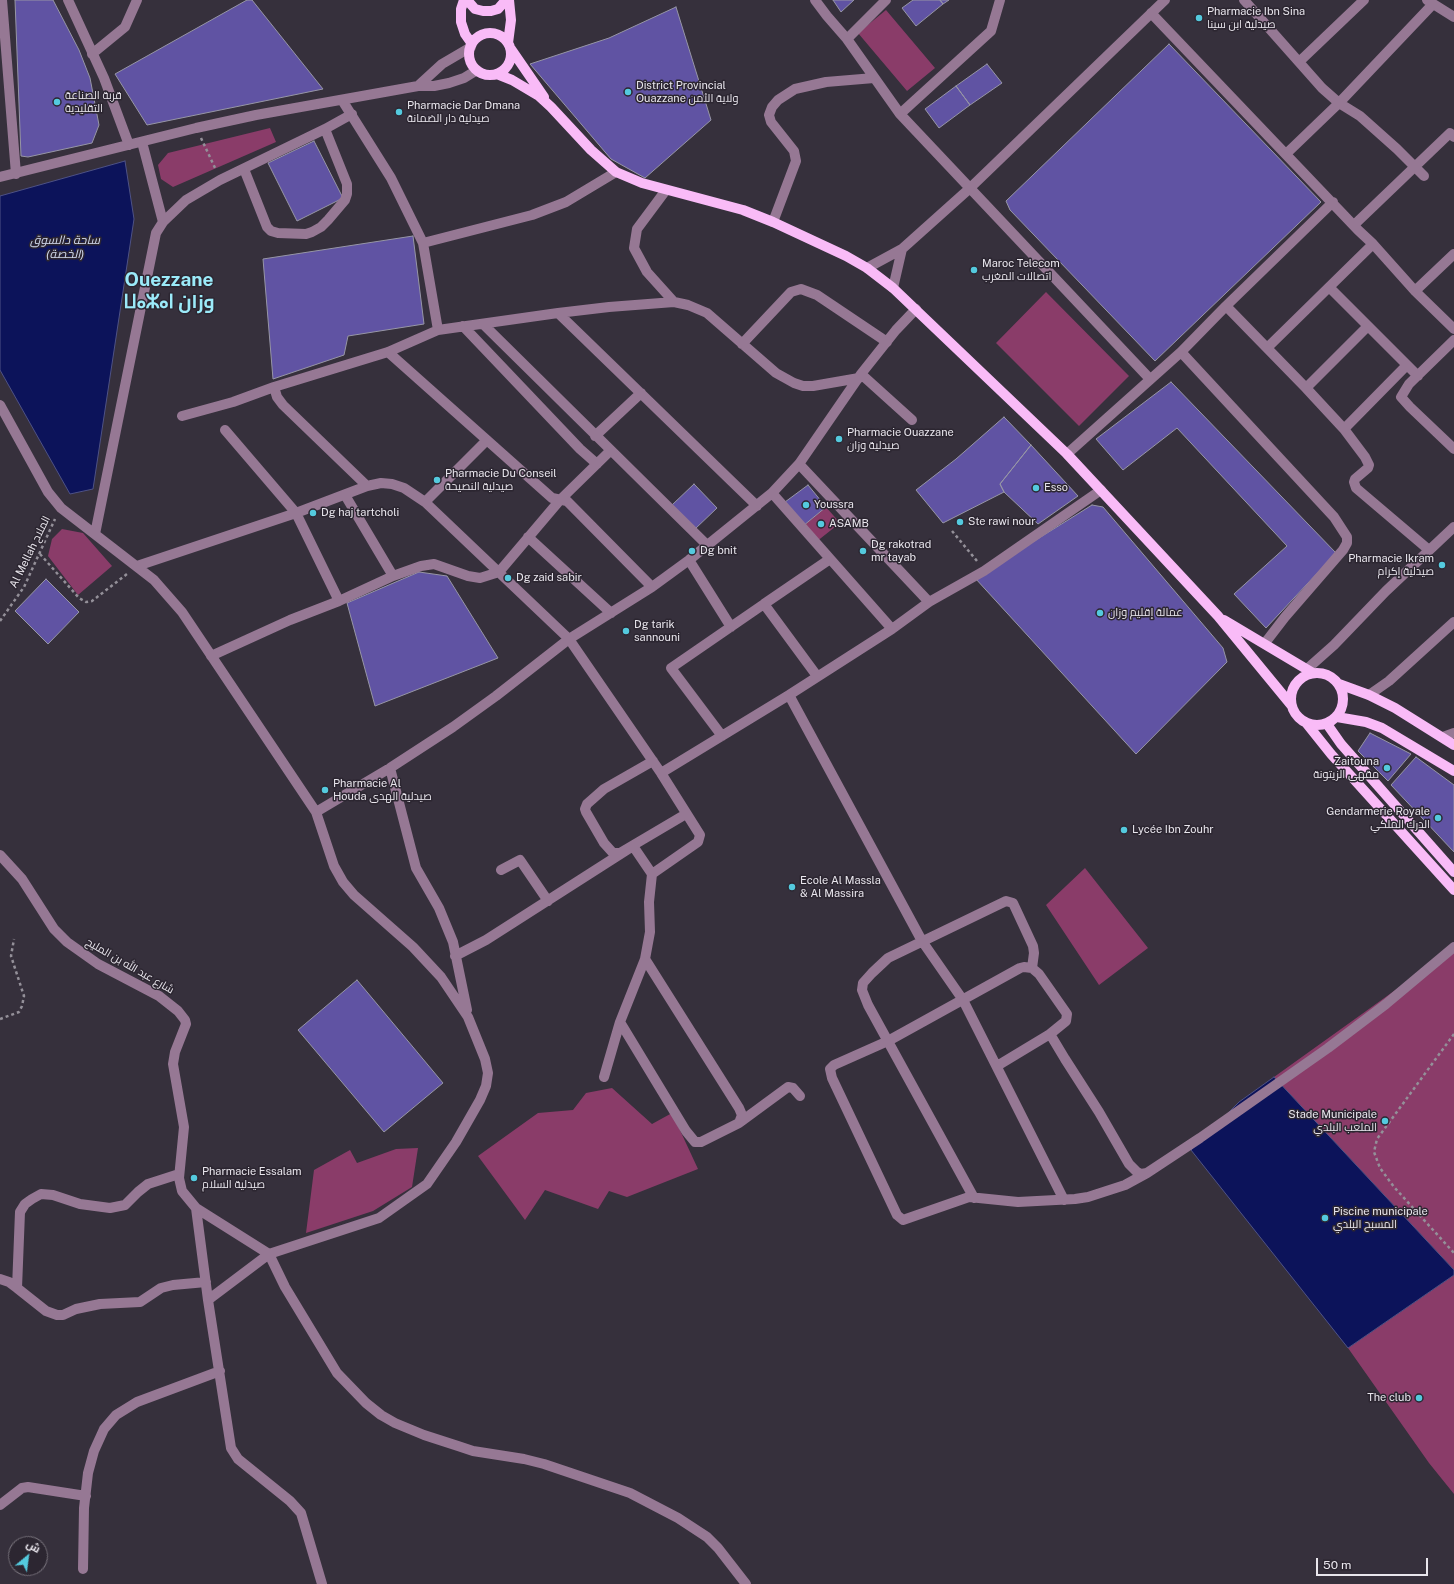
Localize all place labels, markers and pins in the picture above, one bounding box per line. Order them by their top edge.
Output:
place label: Pharmacie Ibn Sina صيدلية ابن سينا [1207,5,1305,31]
marker: Pharmacie Ibn Sina صيدلية ابن سينا [1194,13,1204,23]
place label: District Provincial Ouazzane ولاية الأمن [636,79,738,105]
marker: District Provincial Ouazzane ولاية الأمن [623,87,633,97]
place label: قربة الصناعة التقليدية [65,89,122,115]
marker: قربة الصناعة التقليدية [52,97,62,107]
place label: Pharmacie Dar Dmana صيدلية دار الضمانة [407,99,520,125]
marker: Pharmacie Dar Dmana صيدلية دار الضمانة [394,107,404,117]
place label: Maroc Telecom اتصالات المغرب [982,257,1060,283]
marker: Maroc Telecom اتصالات المغرب [969,265,979,275]
place label: Pharmacie Ouazzane صيدلية وزان [847,426,954,452]
marker: Pharmacie Ouazzane صيدلية وزان [834,434,844,444]
place label: Pharmacie Du Conseil صيدلية النصيحة [445,467,557,493]
marker: Pharmacie Du Conseil صيدلية النصيحة [432,475,442,485]
place label: Esso [1044,481,1068,495]
marker: Esso [1031,483,1041,493]
place label: Youssra [814,498,854,512]
marker: Youssra [801,500,811,510]
place label: Dg haj tartcholi [321,506,399,520]
marker: Dg haj tartcholi [308,508,318,518]
place label: Ste rawi nour [968,515,1035,529]
place label: ASAMB [829,517,869,531]
marker: Ste rawi nour [955,517,965,527]
marker: ASAMB [816,519,826,529]
place label: Dg rakotrad mr tayab [871,538,931,564]
place label: Dg bnit [700,544,737,558]
marker: Dg bnit [687,546,697,556]
marker: Dg rakotrad mr tayab [858,546,868,556]
place label: Pharmacie Ikram صيدلية إكرام [1348,552,1434,578]
marker: Pharmacie Ikram صيدلية إكرام [1437,560,1447,570]
place label: Dg zaid sabir [516,571,582,585]
marker: Dg zaid sabir [503,573,513,583]
place label: عمالة إقليم وزان [1108,606,1183,620]
marker: عمالة إقليم وزان [1095,608,1105,618]
place label: Dg tarik sannouni [634,618,680,644]
marker: Dg tarik sannouni [621,626,631,636]
place label: Zaitouna مقهى الزيتونة [1313,755,1379,781]
marker: Zaitouna مقهى الزيتونة [1382,763,1392,773]
place label: Pharmacie Al Houda صيدلية الهدى [333,777,432,803]
marker: Pharmacie Al Houda صيدلية الهدى [320,785,330,795]
place label: Gendarmerie Royale الدرك الملكي [1326,805,1430,831]
marker: Gendarmerie Royale الدرك الملكي [1433,813,1443,823]
place label: Lycée Ibn Zouhr [1132,823,1214,837]
marker: Lycée Ibn Zouhr [1119,825,1129,835]
place label: Ecole Al Massla & Al Massira [800,874,881,900]
marker: Ecole Al Massla & Al Massira [787,882,797,892]
place label: Stade Municipale الملعب البلدي [1288,1108,1377,1134]
marker: Stade Municipale الملعب البلدي [1380,1116,1390,1126]
place label: Pharmacie Essalam صيدلية السلام [202,1165,302,1191]
marker: Pharmacie Essalam صيدلية السلام [189,1173,199,1183]
place label: Piscine municipale المسبح البلدي [1333,1205,1428,1231]
marker: Piscine municipale المسبح البلدي [1320,1213,1330,1223]
place label: The club [1367,1391,1411,1405]
marker: The club [1414,1393,1424,1403]

